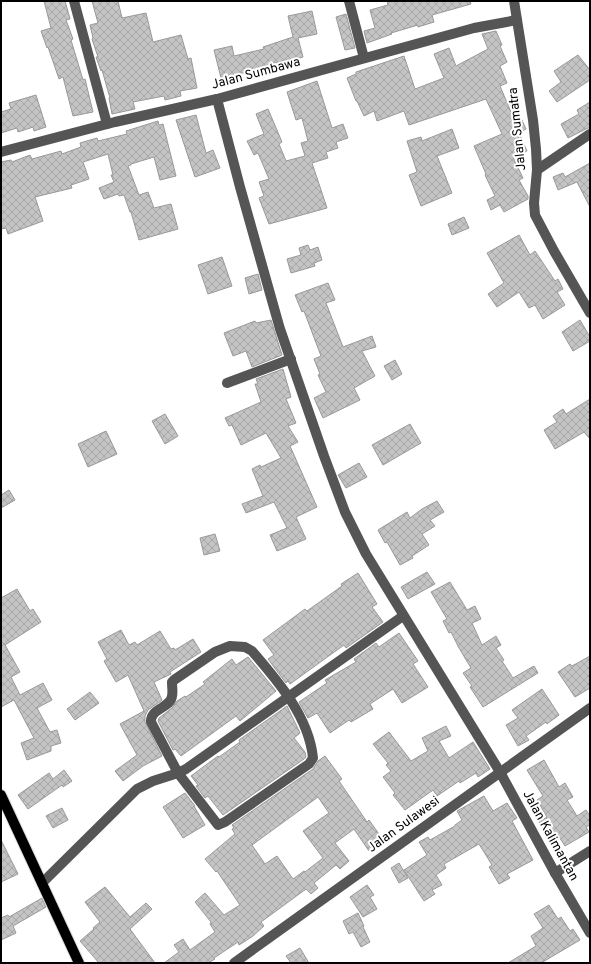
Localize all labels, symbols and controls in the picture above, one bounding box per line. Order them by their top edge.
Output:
street label: Jalan Sumbawa [210,54,302,94]
street label: Jalan Sumatra [506,87,530,171]
street label: Jalan Kalimantan [519,788,581,884]
street label: Jalan Sulawesi [365,793,443,857]

